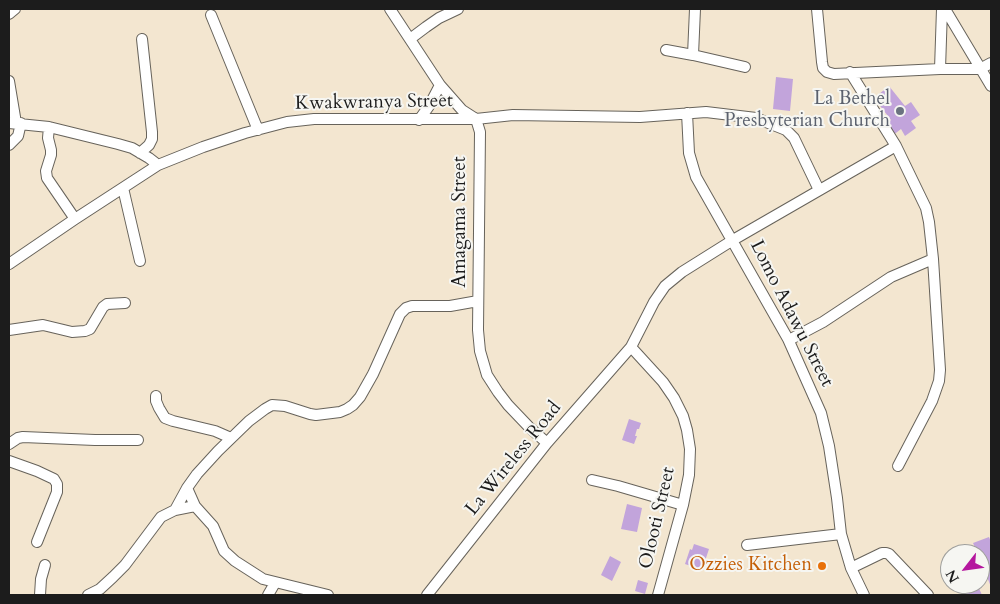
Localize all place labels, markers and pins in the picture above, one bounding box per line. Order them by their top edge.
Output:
place label: La Bethel Presbyterian Church [724,89,890,133]
marker: La Bethel Presbyterian Church [894,105,906,117]
place label: Ozzies Kitchen [689,555,812,577]
marker: Ozzies Kitchen [816,560,828,572]

